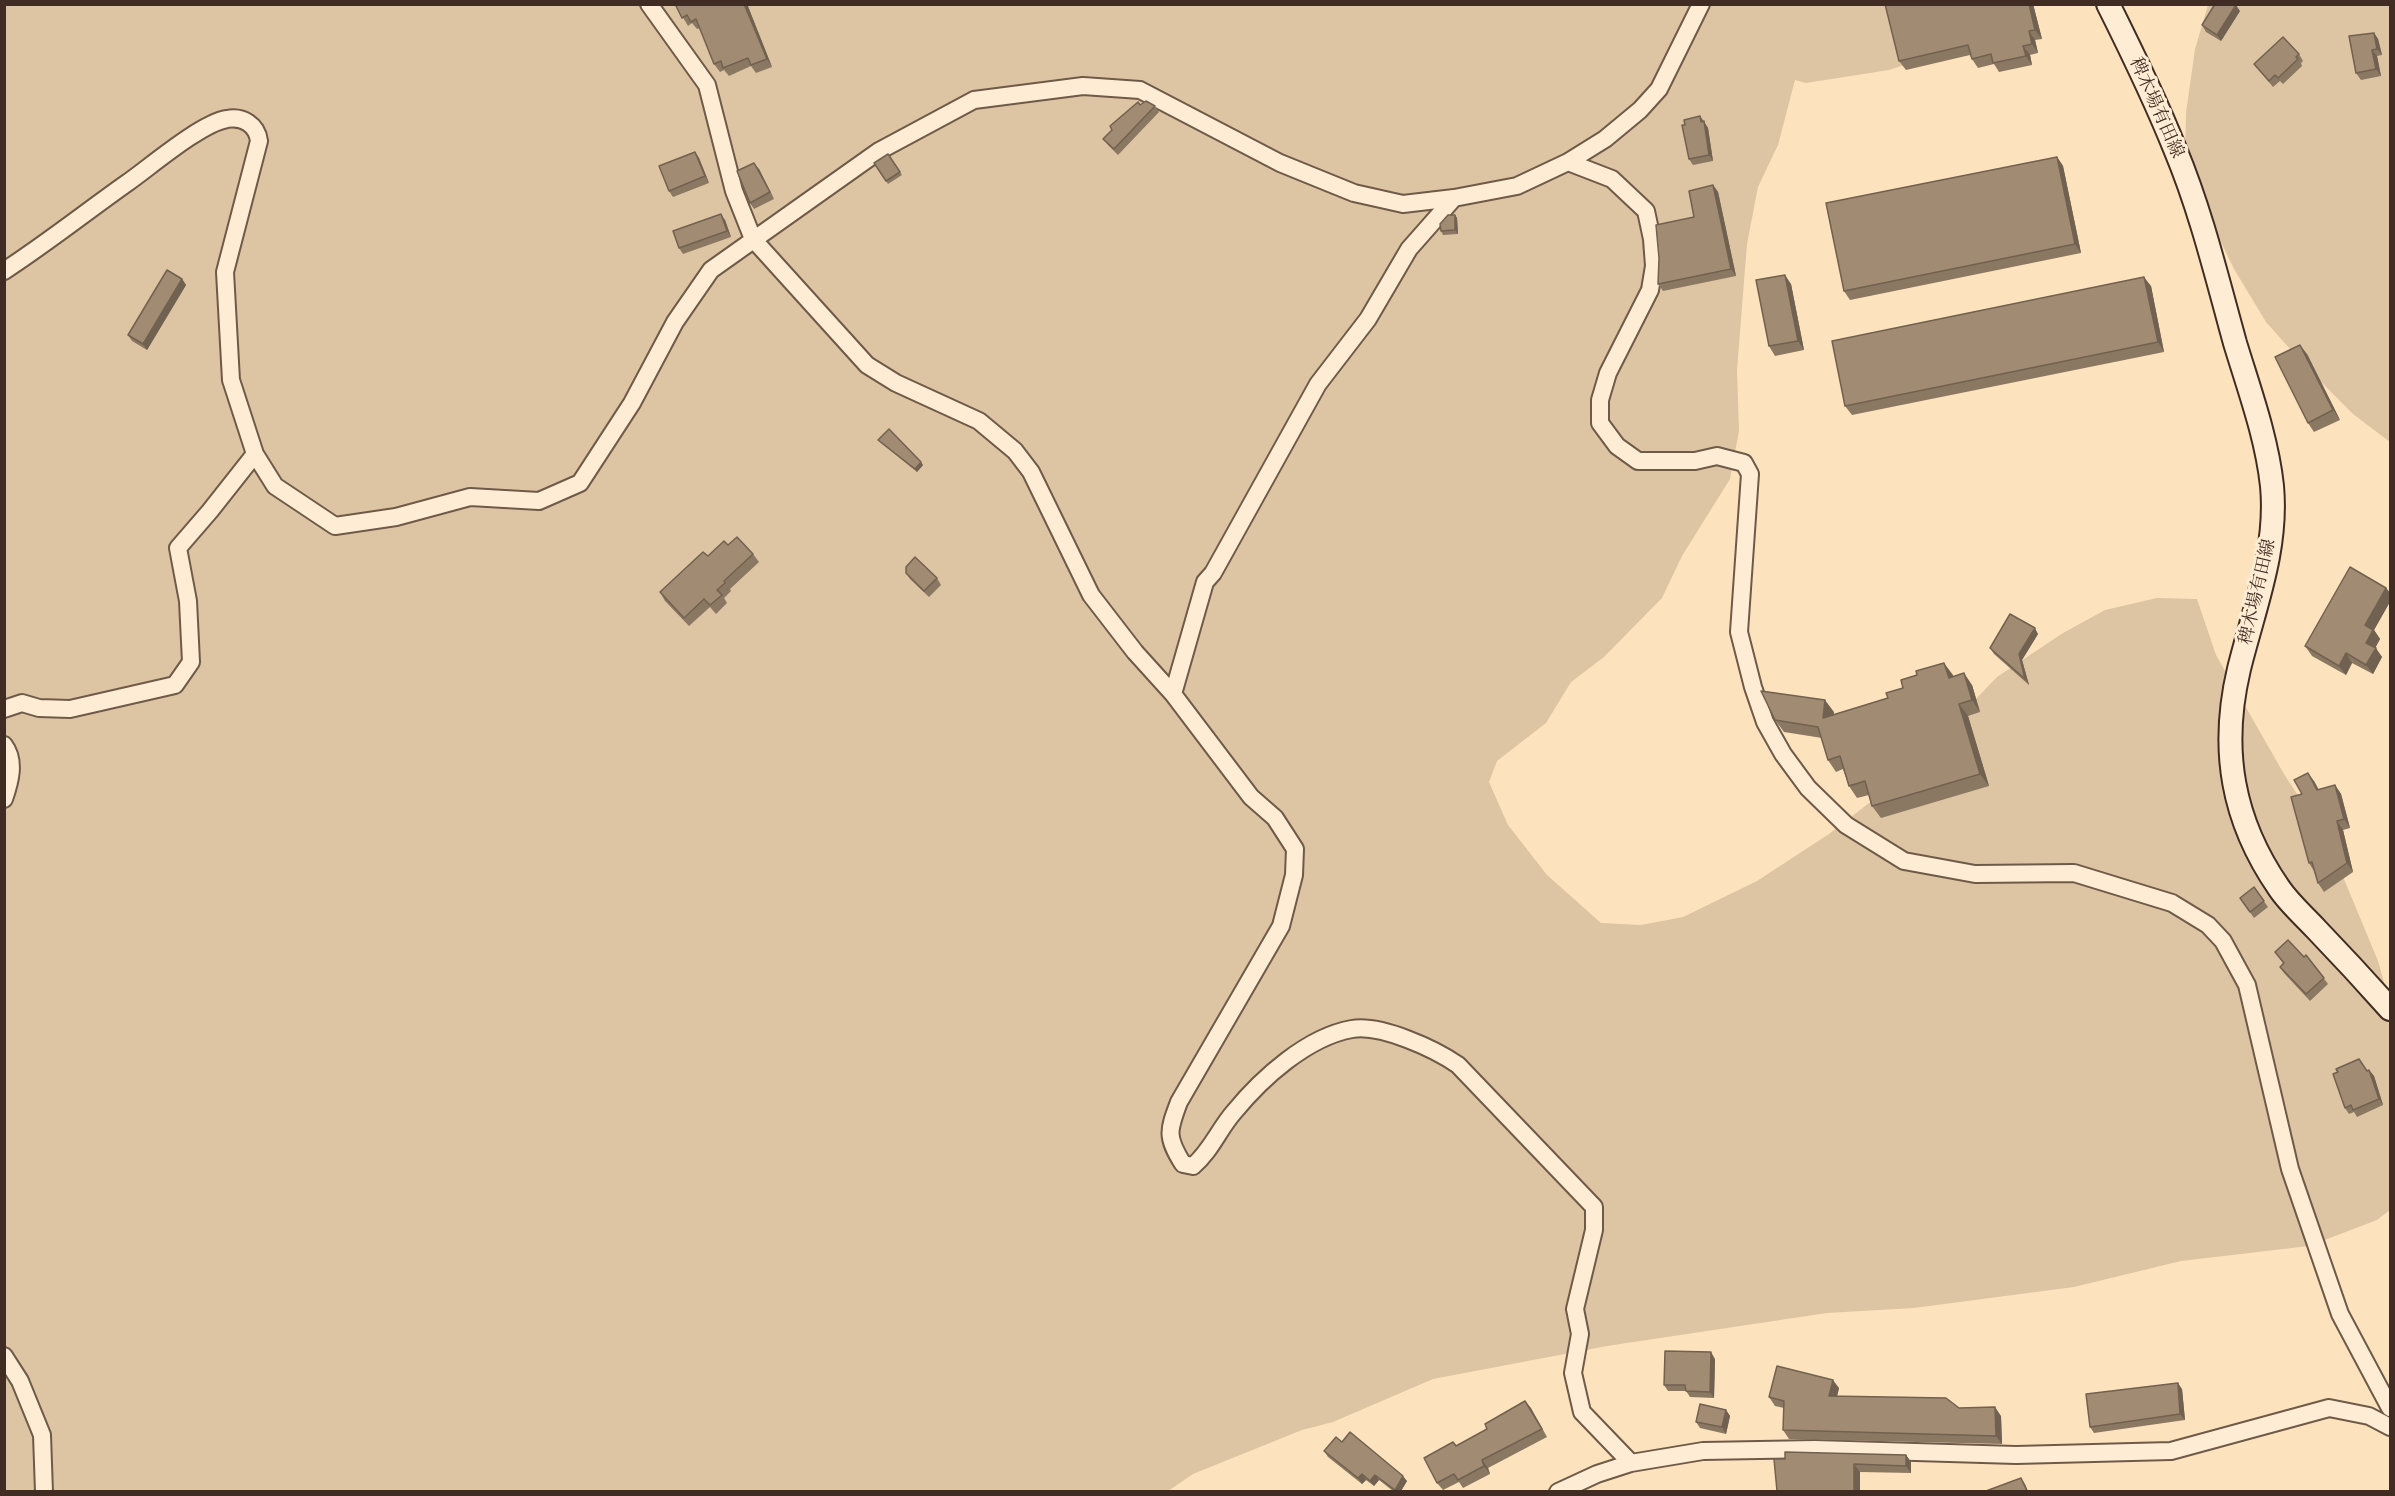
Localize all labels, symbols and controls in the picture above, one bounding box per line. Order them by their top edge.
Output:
street label: 稗木場有田線 [2124,54,2188,162]
street label: 稗木場有田線 [2235,537,2281,647]

